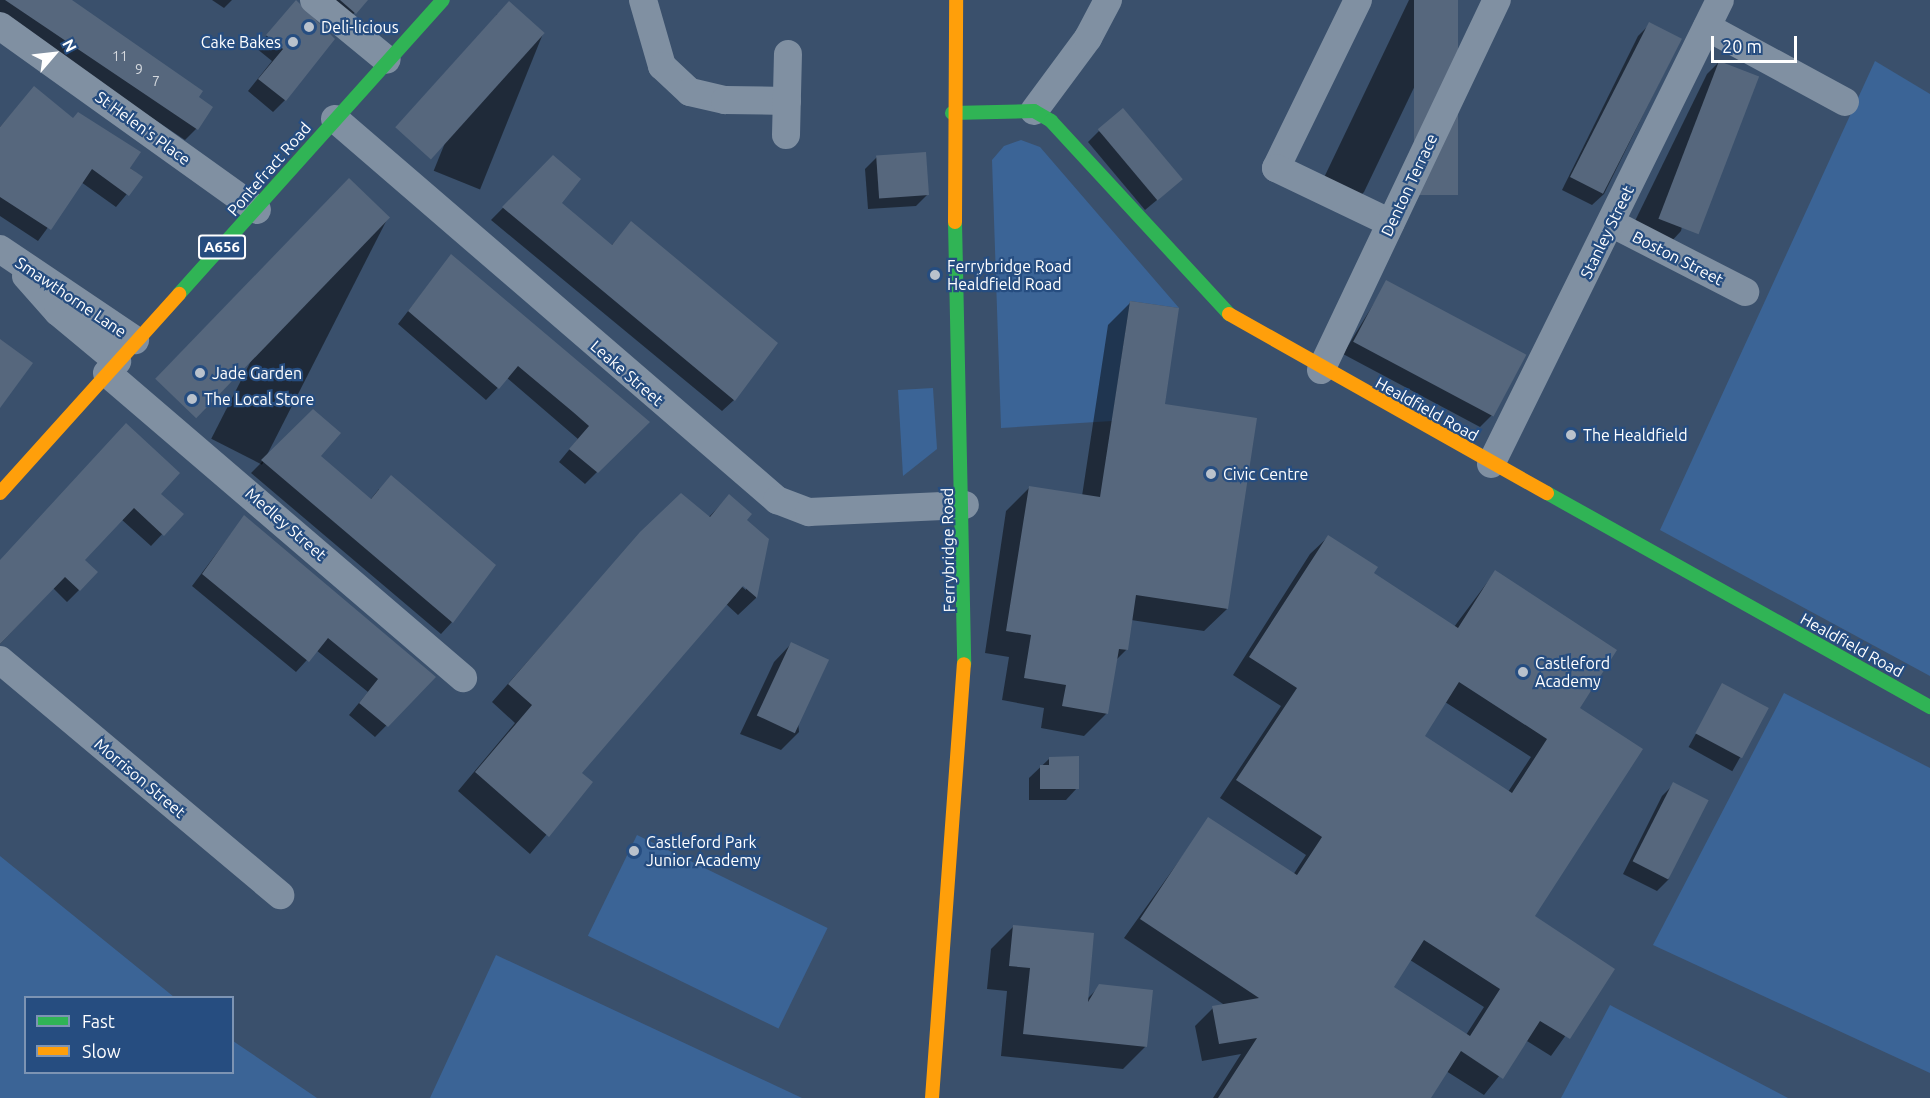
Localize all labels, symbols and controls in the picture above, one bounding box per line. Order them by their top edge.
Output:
place label: Deli-licious [321,17,399,37]
marker: Deli-licious [302,20,316,34]
north arrow [24,24,84,84]
scale bar [1714,24,1800,62]
place label: Cake Bakes [201,32,281,52]
marker: Cake Bakes [286,35,300,49]
text: N [59,36,81,55]
text: 20 m [1722,36,1762,56]
house number: 11 [112,48,128,64]
house number: 9 [135,61,143,77]
house number: 7 [152,73,160,89]
street label: St Helen's Place [92,87,194,169]
street label: Pontefract Road [223,118,315,220]
street label: Denton Terrace [1377,131,1441,239]
street label: Stanley Street [1576,182,1638,282]
street label: Boston Street [1629,227,1727,289]
road number: A656 [198,235,246,259]
street label: Smawthorne Lane [12,253,130,341]
place label: Ferrybridge Road Healdfield Road [947,256,1072,294]
marker: Ferrybridge Road Healdfield Road [928,268,942,282]
street label: Leake Street [587,336,667,410]
place label: Jade Garden [212,363,302,383]
marker: Jade Garden [193,366,207,380]
street label: Healdfield Road [1372,373,1482,445]
place label: The Local Store [204,389,314,409]
marker: The Local Store [185,392,199,406]
place label: The Healdfield [1583,425,1688,445]
marker: The Healdfield [1564,428,1578,442]
place label: Civic Centre [1223,464,1308,484]
marker: Civic Centre [1204,467,1218,481]
street label: Medley Street [242,484,330,564]
street label: Ferrybridge Road [937,488,959,612]
street label: Healdfield Road [1797,609,1907,681]
place label: Castleford Academy [1535,653,1610,691]
marker: Castleford Academy [1516,665,1530,679]
street label: Morrison Street [91,734,189,822]
place label: Castleford Park Junior Academy [646,832,761,870]
marker: Castleford Park Junior Academy [627,844,641,858]
legend [24,996,234,1074]
text: Fast [82,1011,115,1031]
text: Slow [82,1041,121,1061]

